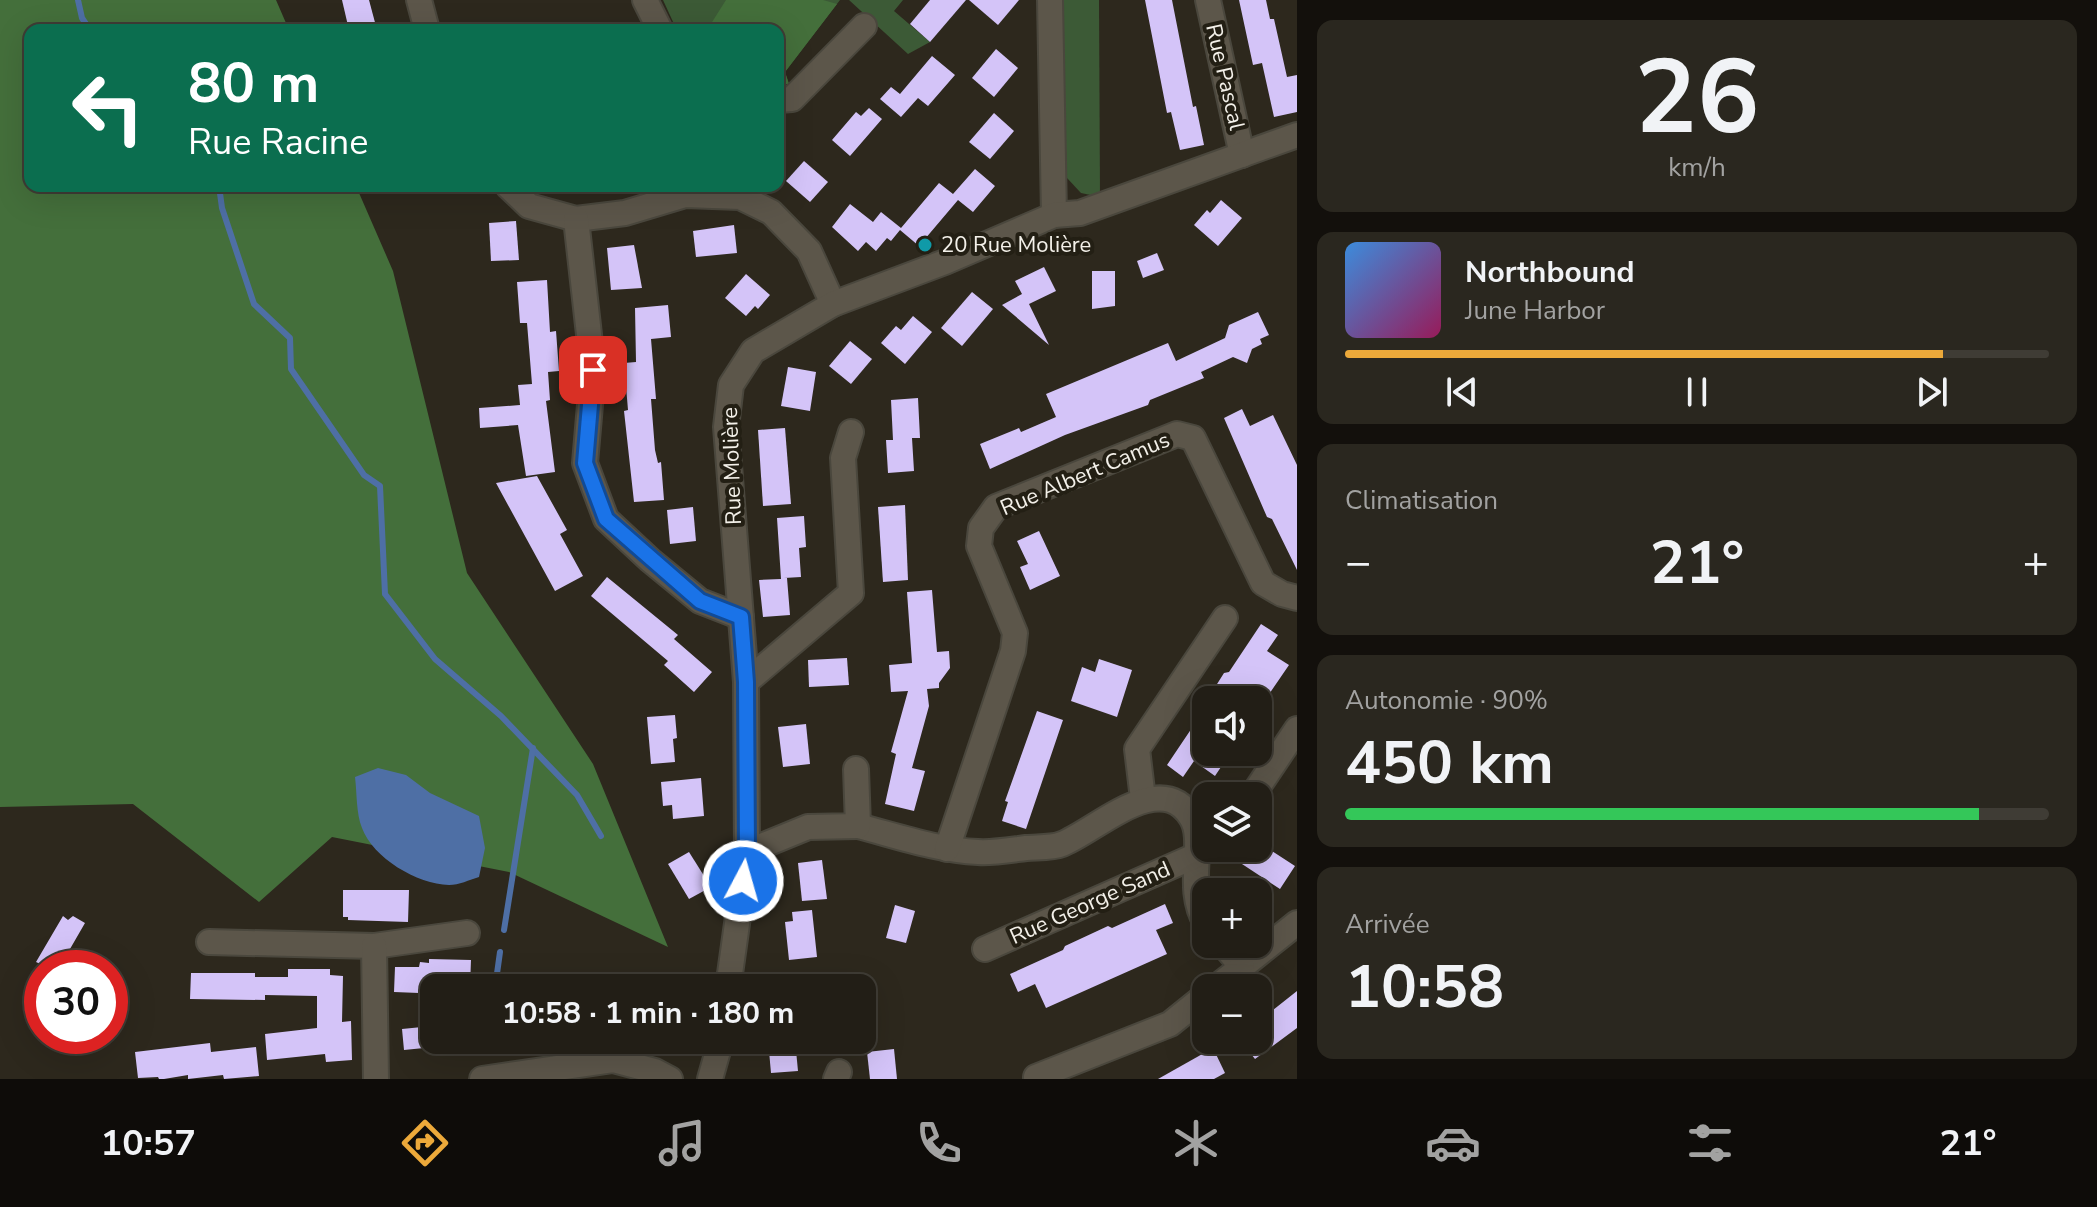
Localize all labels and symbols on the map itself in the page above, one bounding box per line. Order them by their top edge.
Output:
street label: Rue Pascal [1198,21,1252,134]
place label: 20 Rue Molière [941,230,1091,260]
marker: 20 Rue Molière [916,236,934,254]
pin [559,336,627,404]
street label: Rue Molière [715,406,749,526]
street label: Rue Albert Camus [996,425,1174,523]
position arrow [701,839,785,923]
street label: Rue George Sand [1005,854,1175,952]
speed limit sign: 30 [24,950,128,1054]

